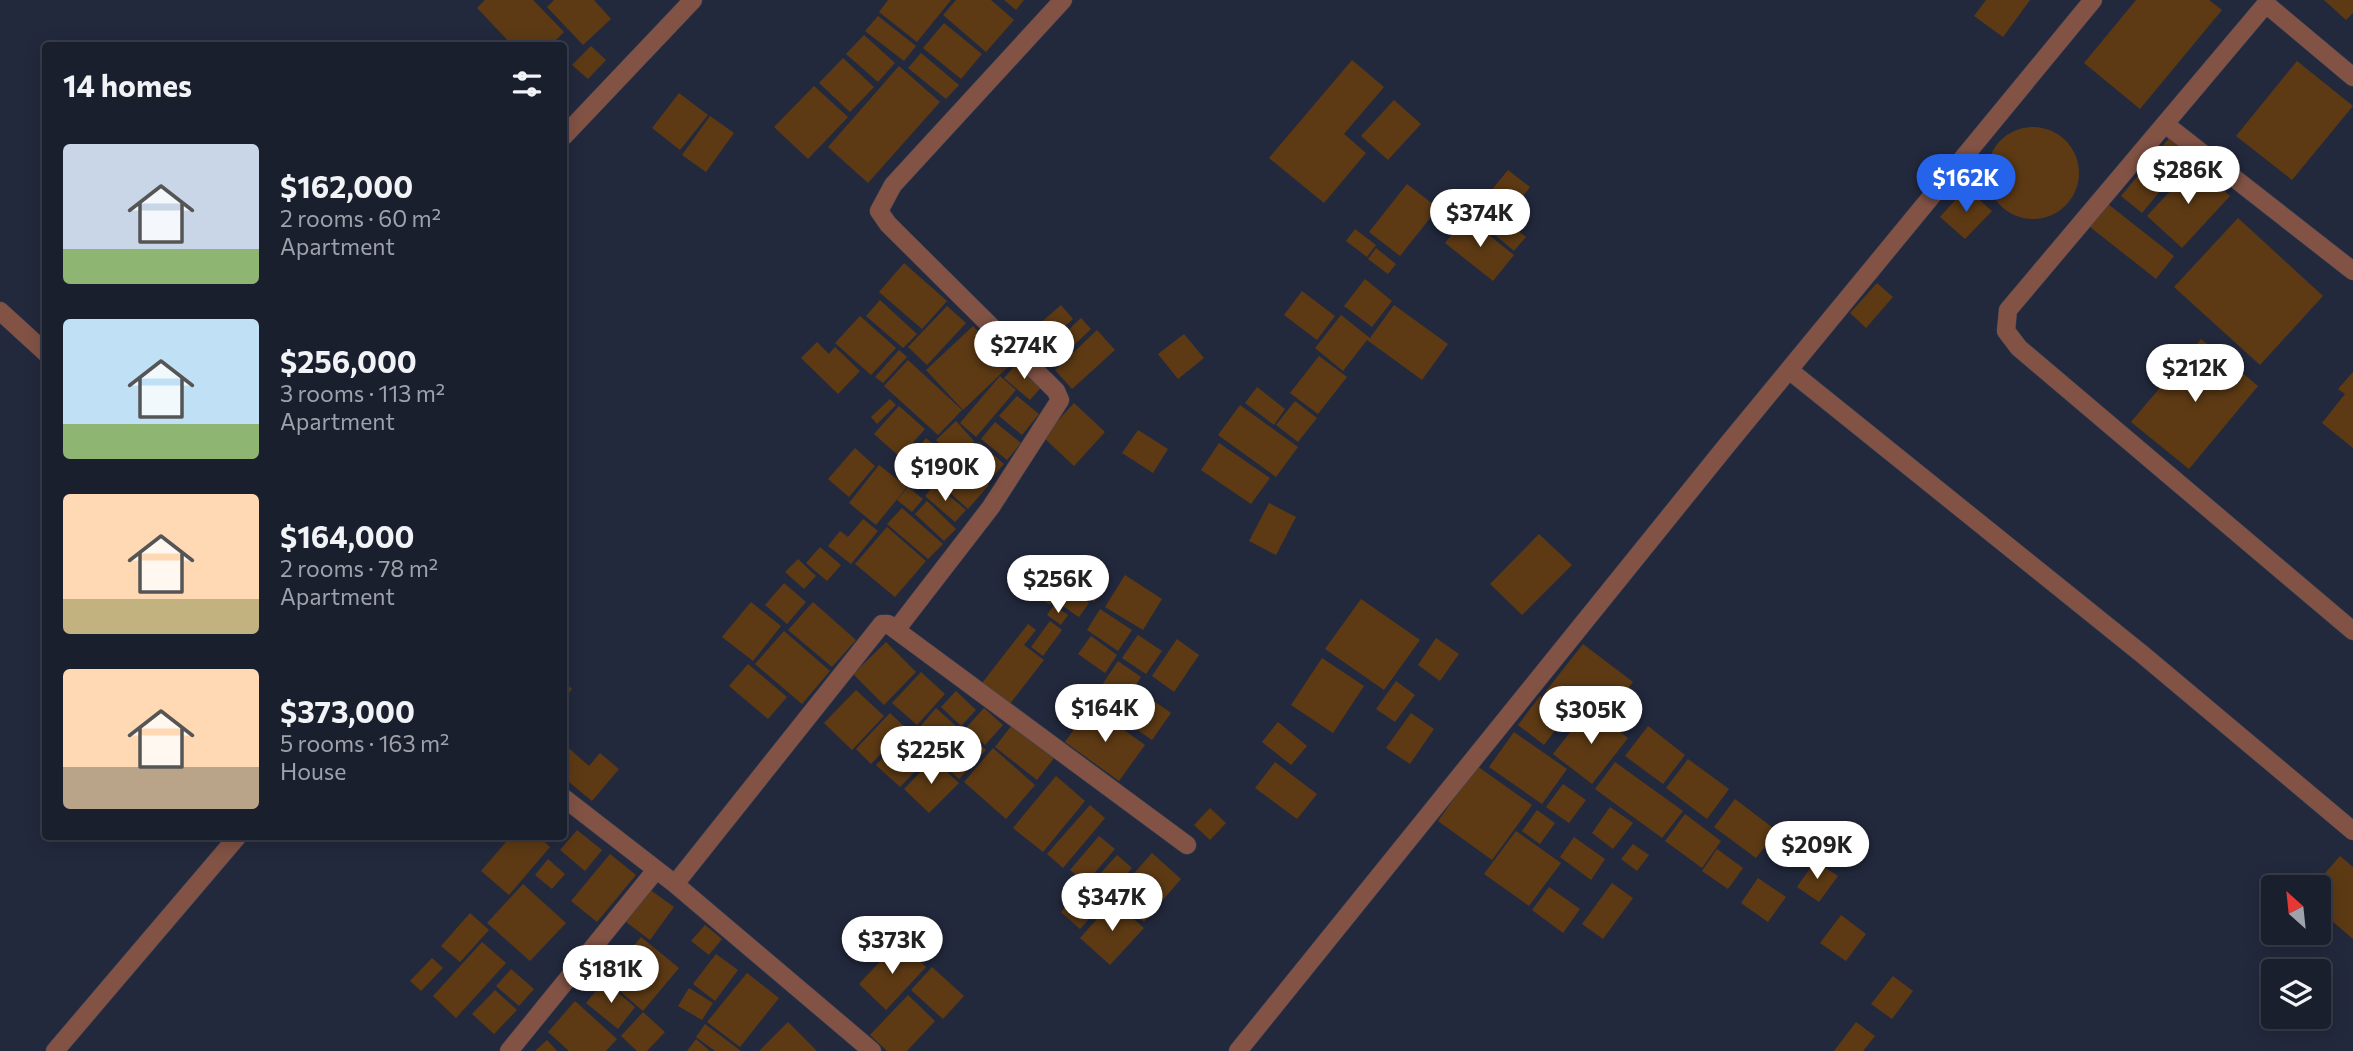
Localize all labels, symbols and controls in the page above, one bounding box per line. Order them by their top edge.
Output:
icon: filters [508,65,546,103]
text: 14 homes [63,66,192,103]
pin: $286K [2139,146,2237,206]
pin: $162K [1917,154,2015,214]
text: $286K [2153,155,2223,183]
text: $162K [1933,163,1999,191]
text: $162,000 [280,167,413,204]
icon: home [119,172,203,256]
pin: $374K [1431,190,1529,249]
text: $374K [1446,198,1514,226]
text: 2 rooms · 60 m² [280,204,441,232]
text: Apartment [280,232,395,260]
pin: $274K [975,322,1073,381]
text: $274K [990,330,1058,358]
text: $256,000 [280,342,417,379]
pin: $212K [2146,344,2244,404]
icon: home [119,347,203,431]
text: $212K [2162,353,2228,381]
text: 3 rooms · 113 m² [280,379,445,407]
text: Apartment [280,407,395,435]
pin: $190K [896,444,994,503]
text: $190K [910,452,980,480]
text: $164,000 [280,517,415,554]
icon: home [119,522,203,606]
text: 2 rooms · 78 m² [280,554,438,582]
pin: $256K [1009,556,1107,615]
text: $256K [1023,564,1093,592]
text: Apartment [280,582,395,610]
pin: $164K [1056,684,1154,744]
pin: $305K [1542,686,1640,746]
text: $373,000 [280,692,415,729]
text: $164K [1071,693,1139,721]
text: $305K [1555,695,1627,723]
icon: home [119,697,203,781]
pin: $225K [882,726,980,786]
text: 5 rooms · 163 m² [280,729,449,757]
text: $225K [897,735,965,763]
text: House [280,757,346,785]
pin: $209K [1768,822,1866,881]
text: $209K [1781,830,1853,858]
pin: $347K [1063,874,1161,933]
north arrow [2261,875,2331,945]
map controls [2261,875,2331,1029]
text: $347K [1078,882,1146,910]
pin: $373K [843,916,941,976]
text: $373K [858,925,926,953]
pin: $181K [562,946,660,1005]
text: $181K [579,954,643,982]
button: layers [2261,959,2331,1029]

